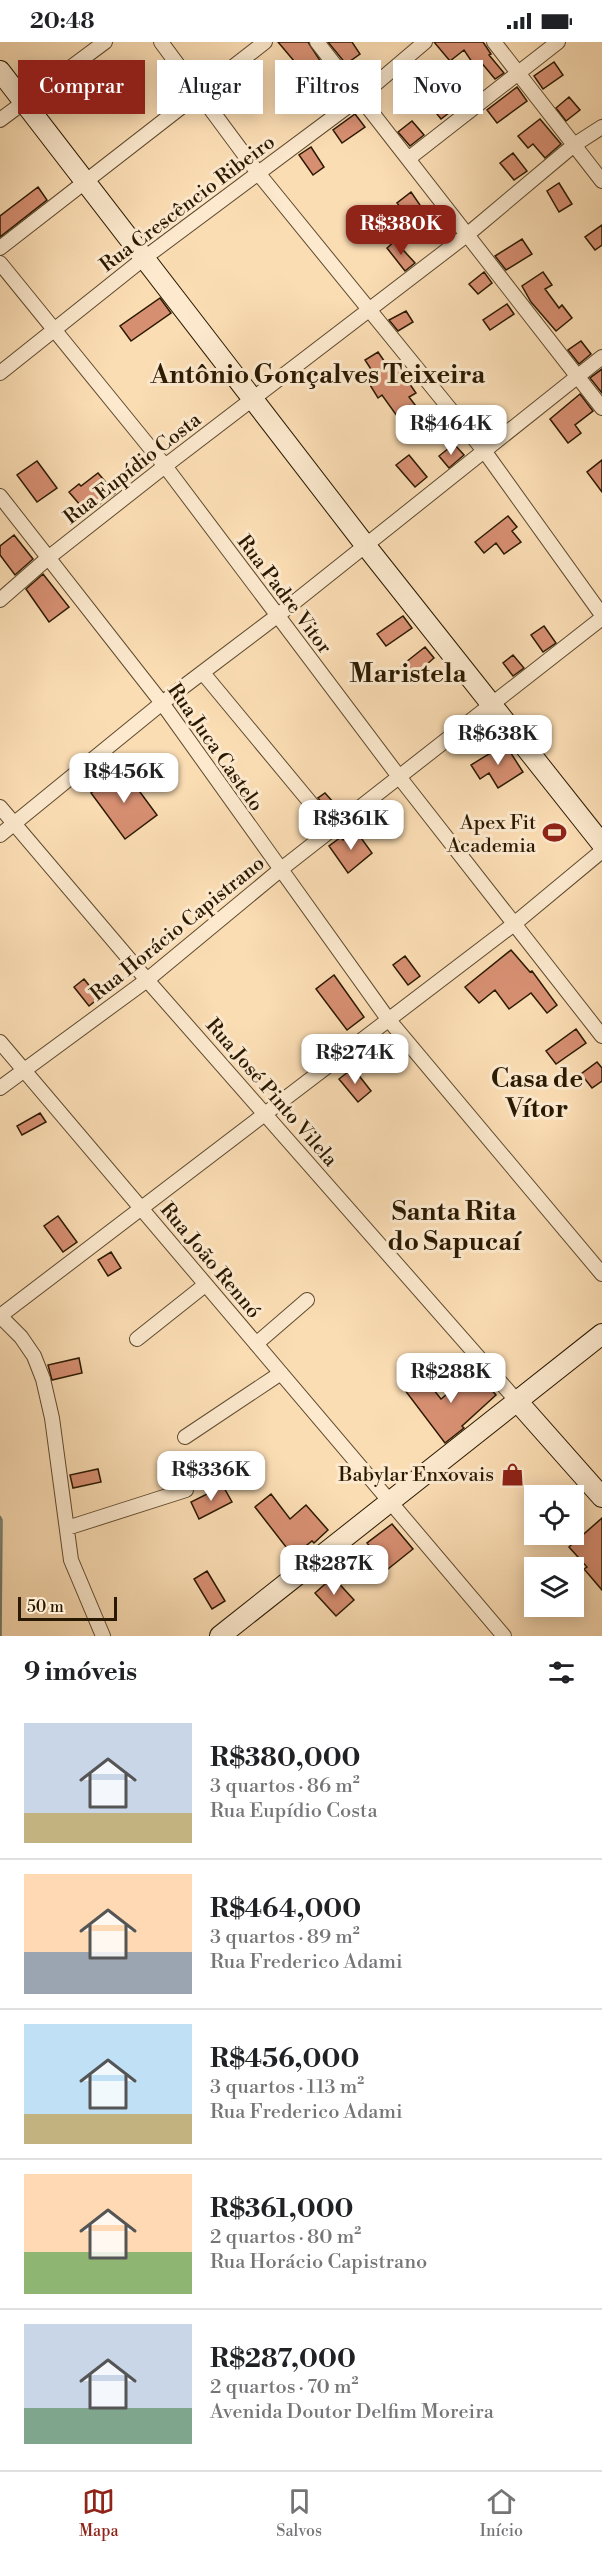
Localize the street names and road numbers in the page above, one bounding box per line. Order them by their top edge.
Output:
street label: Rua Crescêncio Ribeiro [95,130,280,278]
street label: Rua Eupídio Costa [59,407,207,531]
street label: Rua Padre Vitor [231,530,337,660]
street label: Rua Juca Castelo [161,679,268,817]
street label: Rua Horácio Capistrano [86,851,270,1007]
street label: Rua José Pinto Vilela [200,1014,343,1173]
street label: Rua João Rennó [154,1198,266,1324]

